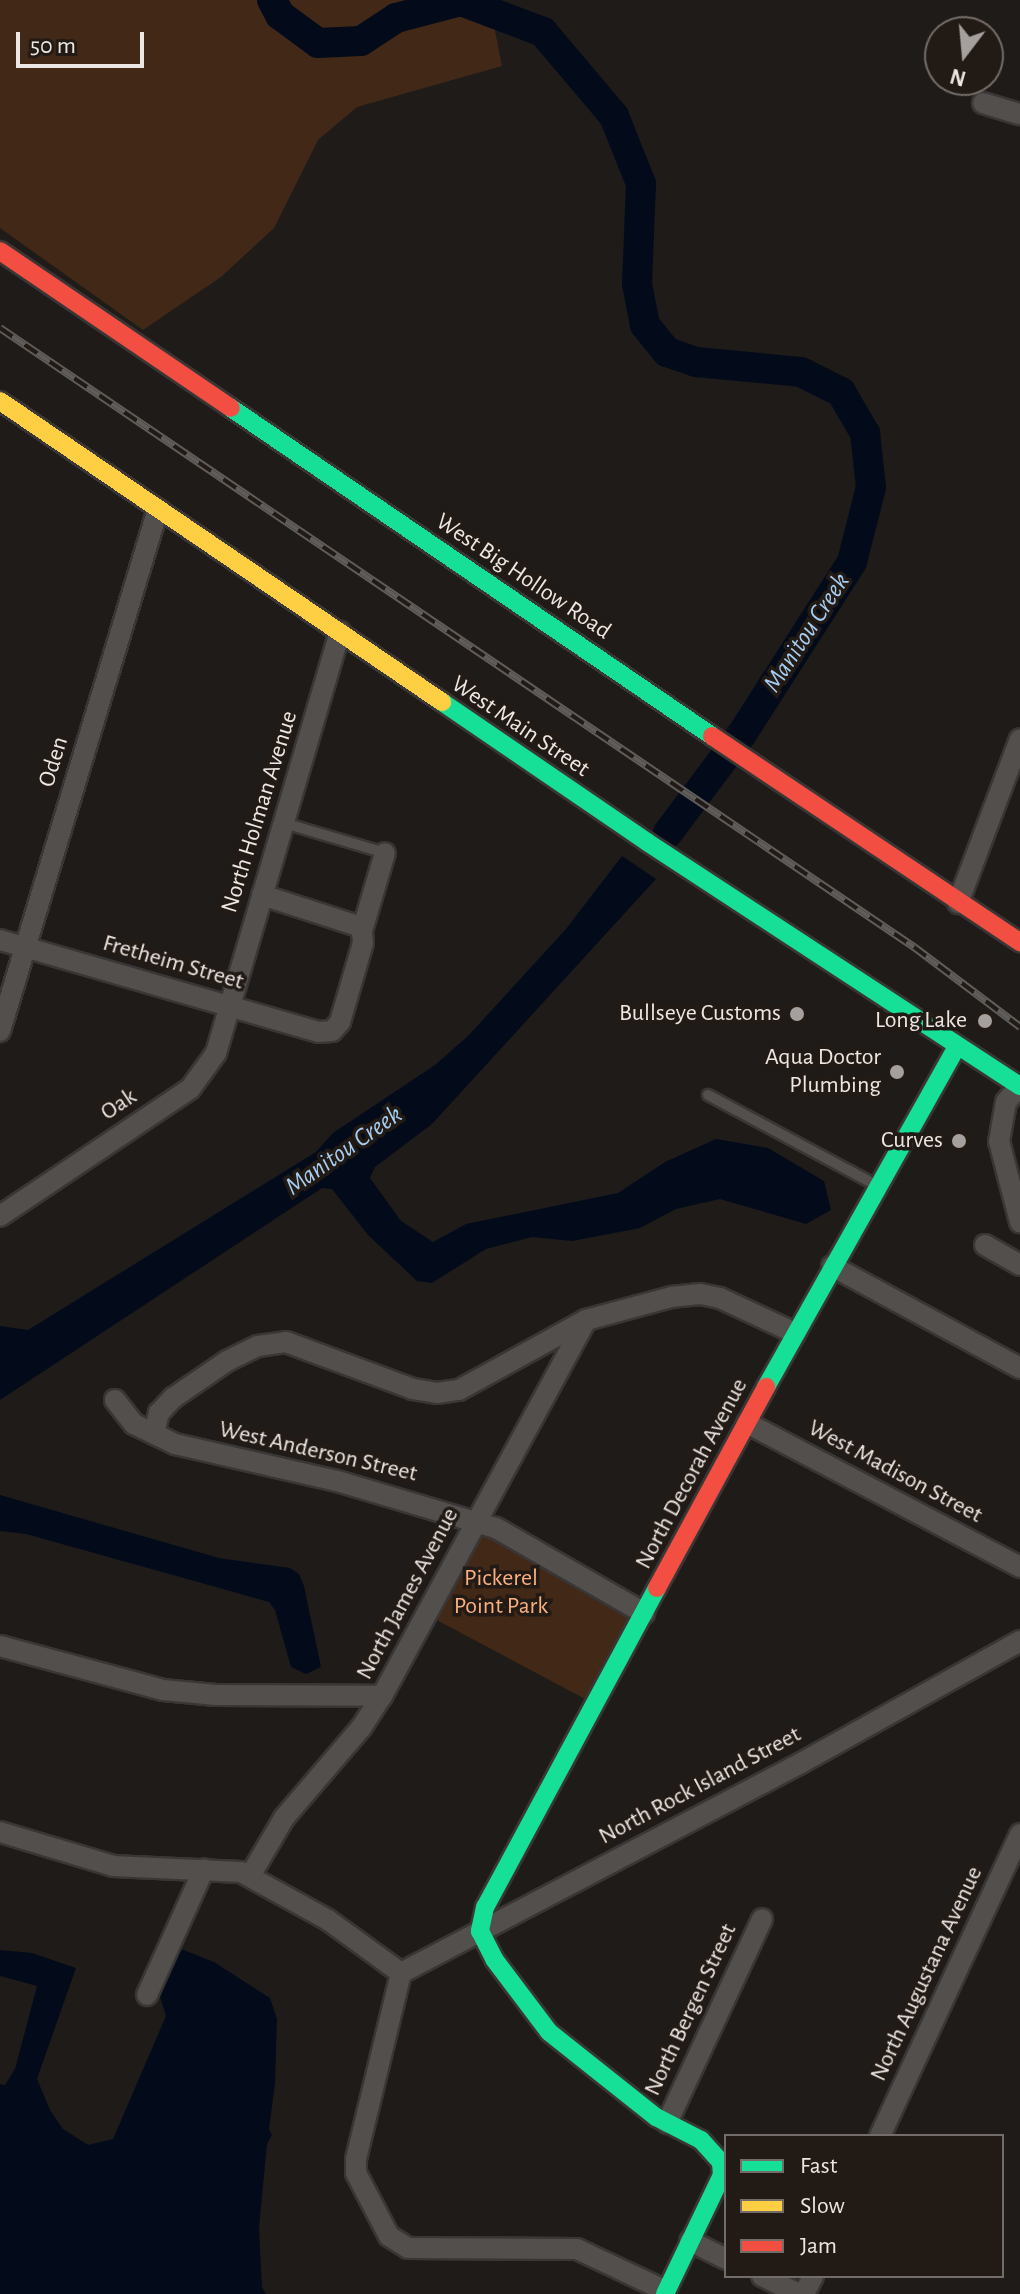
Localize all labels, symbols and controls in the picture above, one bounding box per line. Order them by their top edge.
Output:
scale bar [20,16,148,66]
north arrow [924,16,1004,96]
text: 50 m [30,34,76,58]
text: N [948,64,968,90]
street label: West Big Hollow Road [430,508,616,646]
water label: Manitou Creek [757,568,857,698]
street label: West Main Street [445,670,595,784]
street label: North Holman Avenue [216,708,304,916]
street label: Oden [33,733,75,791]
street label: Fretheim Street [99,929,247,997]
place label: Bullseye Customs [619,1000,781,1028]
marker: Bullseye Customs [788,1005,806,1023]
place label: Long Lake [875,1007,967,1035]
marker: Long Lake [974,1010,996,1032]
place label: Aqua Doctor Plumbing [765,1044,881,1100]
marker: Aqua Doctor Plumbing [888,1063,906,1081]
street label: Oak [95,1083,143,1127]
water label: Manitou Creek [279,1099,409,1203]
place label: Curves [881,1127,943,1155]
marker: Curves [950,1132,968,1150]
street label: North Decorah Avenue [630,1374,754,1574]
street label: West Madison Street [803,1414,987,1530]
street label: West Anderson Street [216,1415,420,1489]
street label: North James Avenue [351,1503,465,1685]
park label: Pickerel Point Park [454,1565,548,1621]
street label: North Rock Island Street [594,1721,806,1851]
street label: North Augustana Avenue [865,1862,989,2086]
street label: North Bergen Street [639,1919,743,2101]
legend [724,2134,1004,2278]
text: Fast [800,2154,837,2178]
text: Slow [800,2194,845,2218]
text: Jam [800,2234,837,2258]

